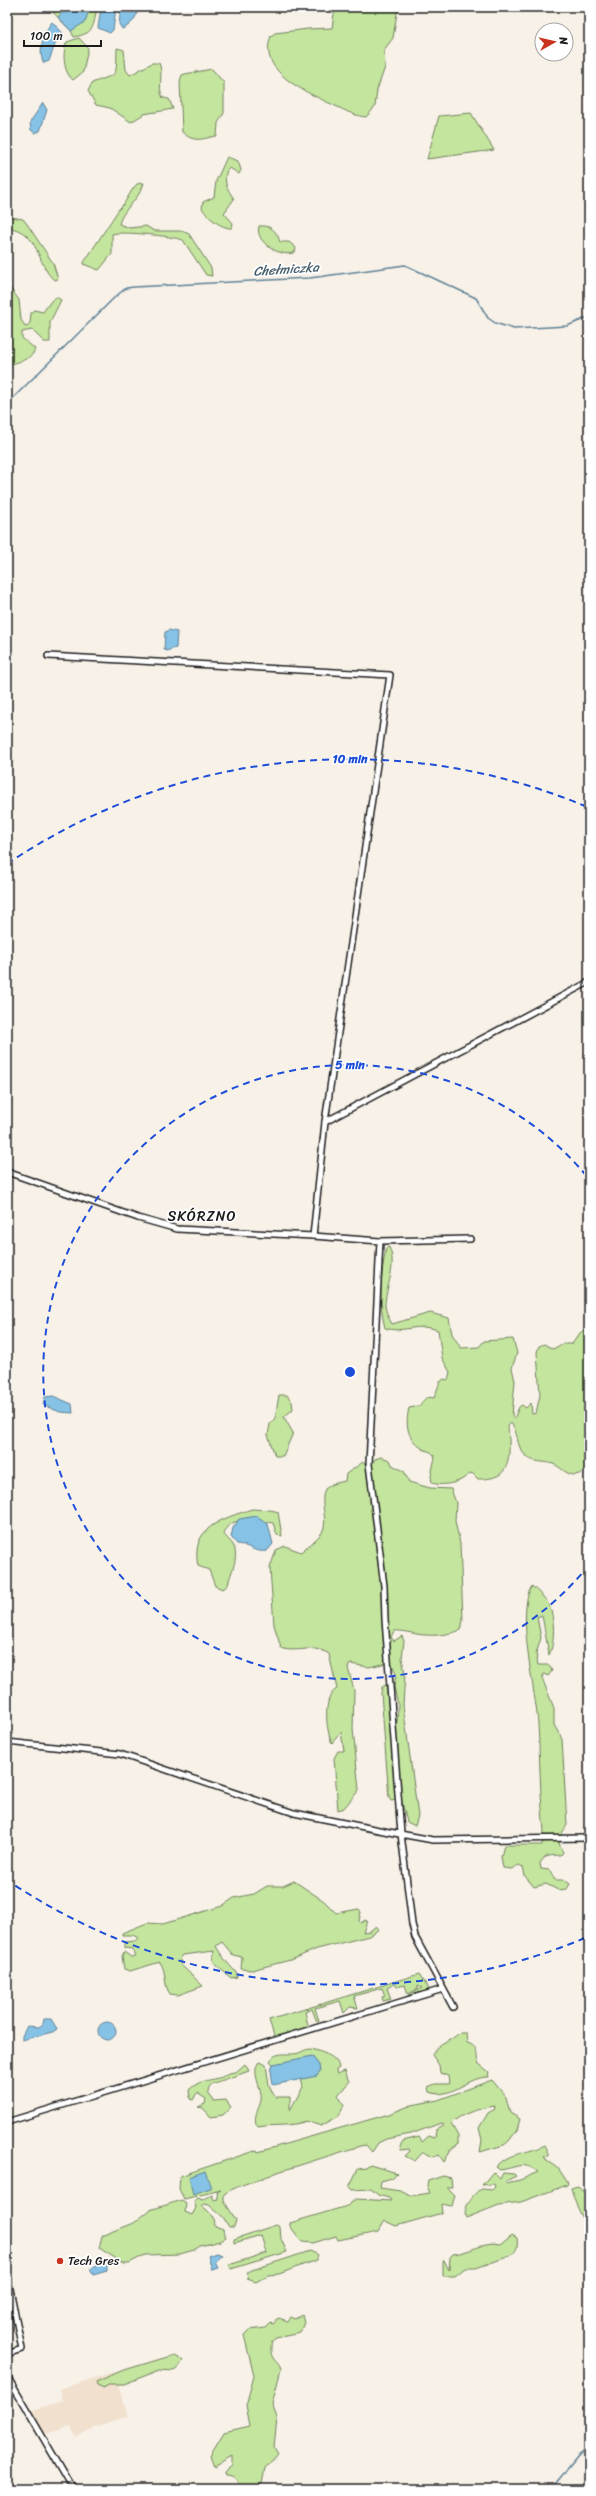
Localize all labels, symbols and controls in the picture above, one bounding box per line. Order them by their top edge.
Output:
scale bar [24,22,101,48]
north arrow [534,22,574,62]
text: 100 m [30,25,63,47]
text: N [553,35,573,46]
water label: Chełmiczka [253,255,321,283]
text: 10 min [333,748,368,770]
text: 5 min [335,1054,365,1076]
district label: SKÓRZNO [168,1204,236,1229]
centre of rings [343,1365,357,1379]
place label: Tech Gres [68,2250,120,2272]
marker: Tech Gres [55,2256,65,2266]

